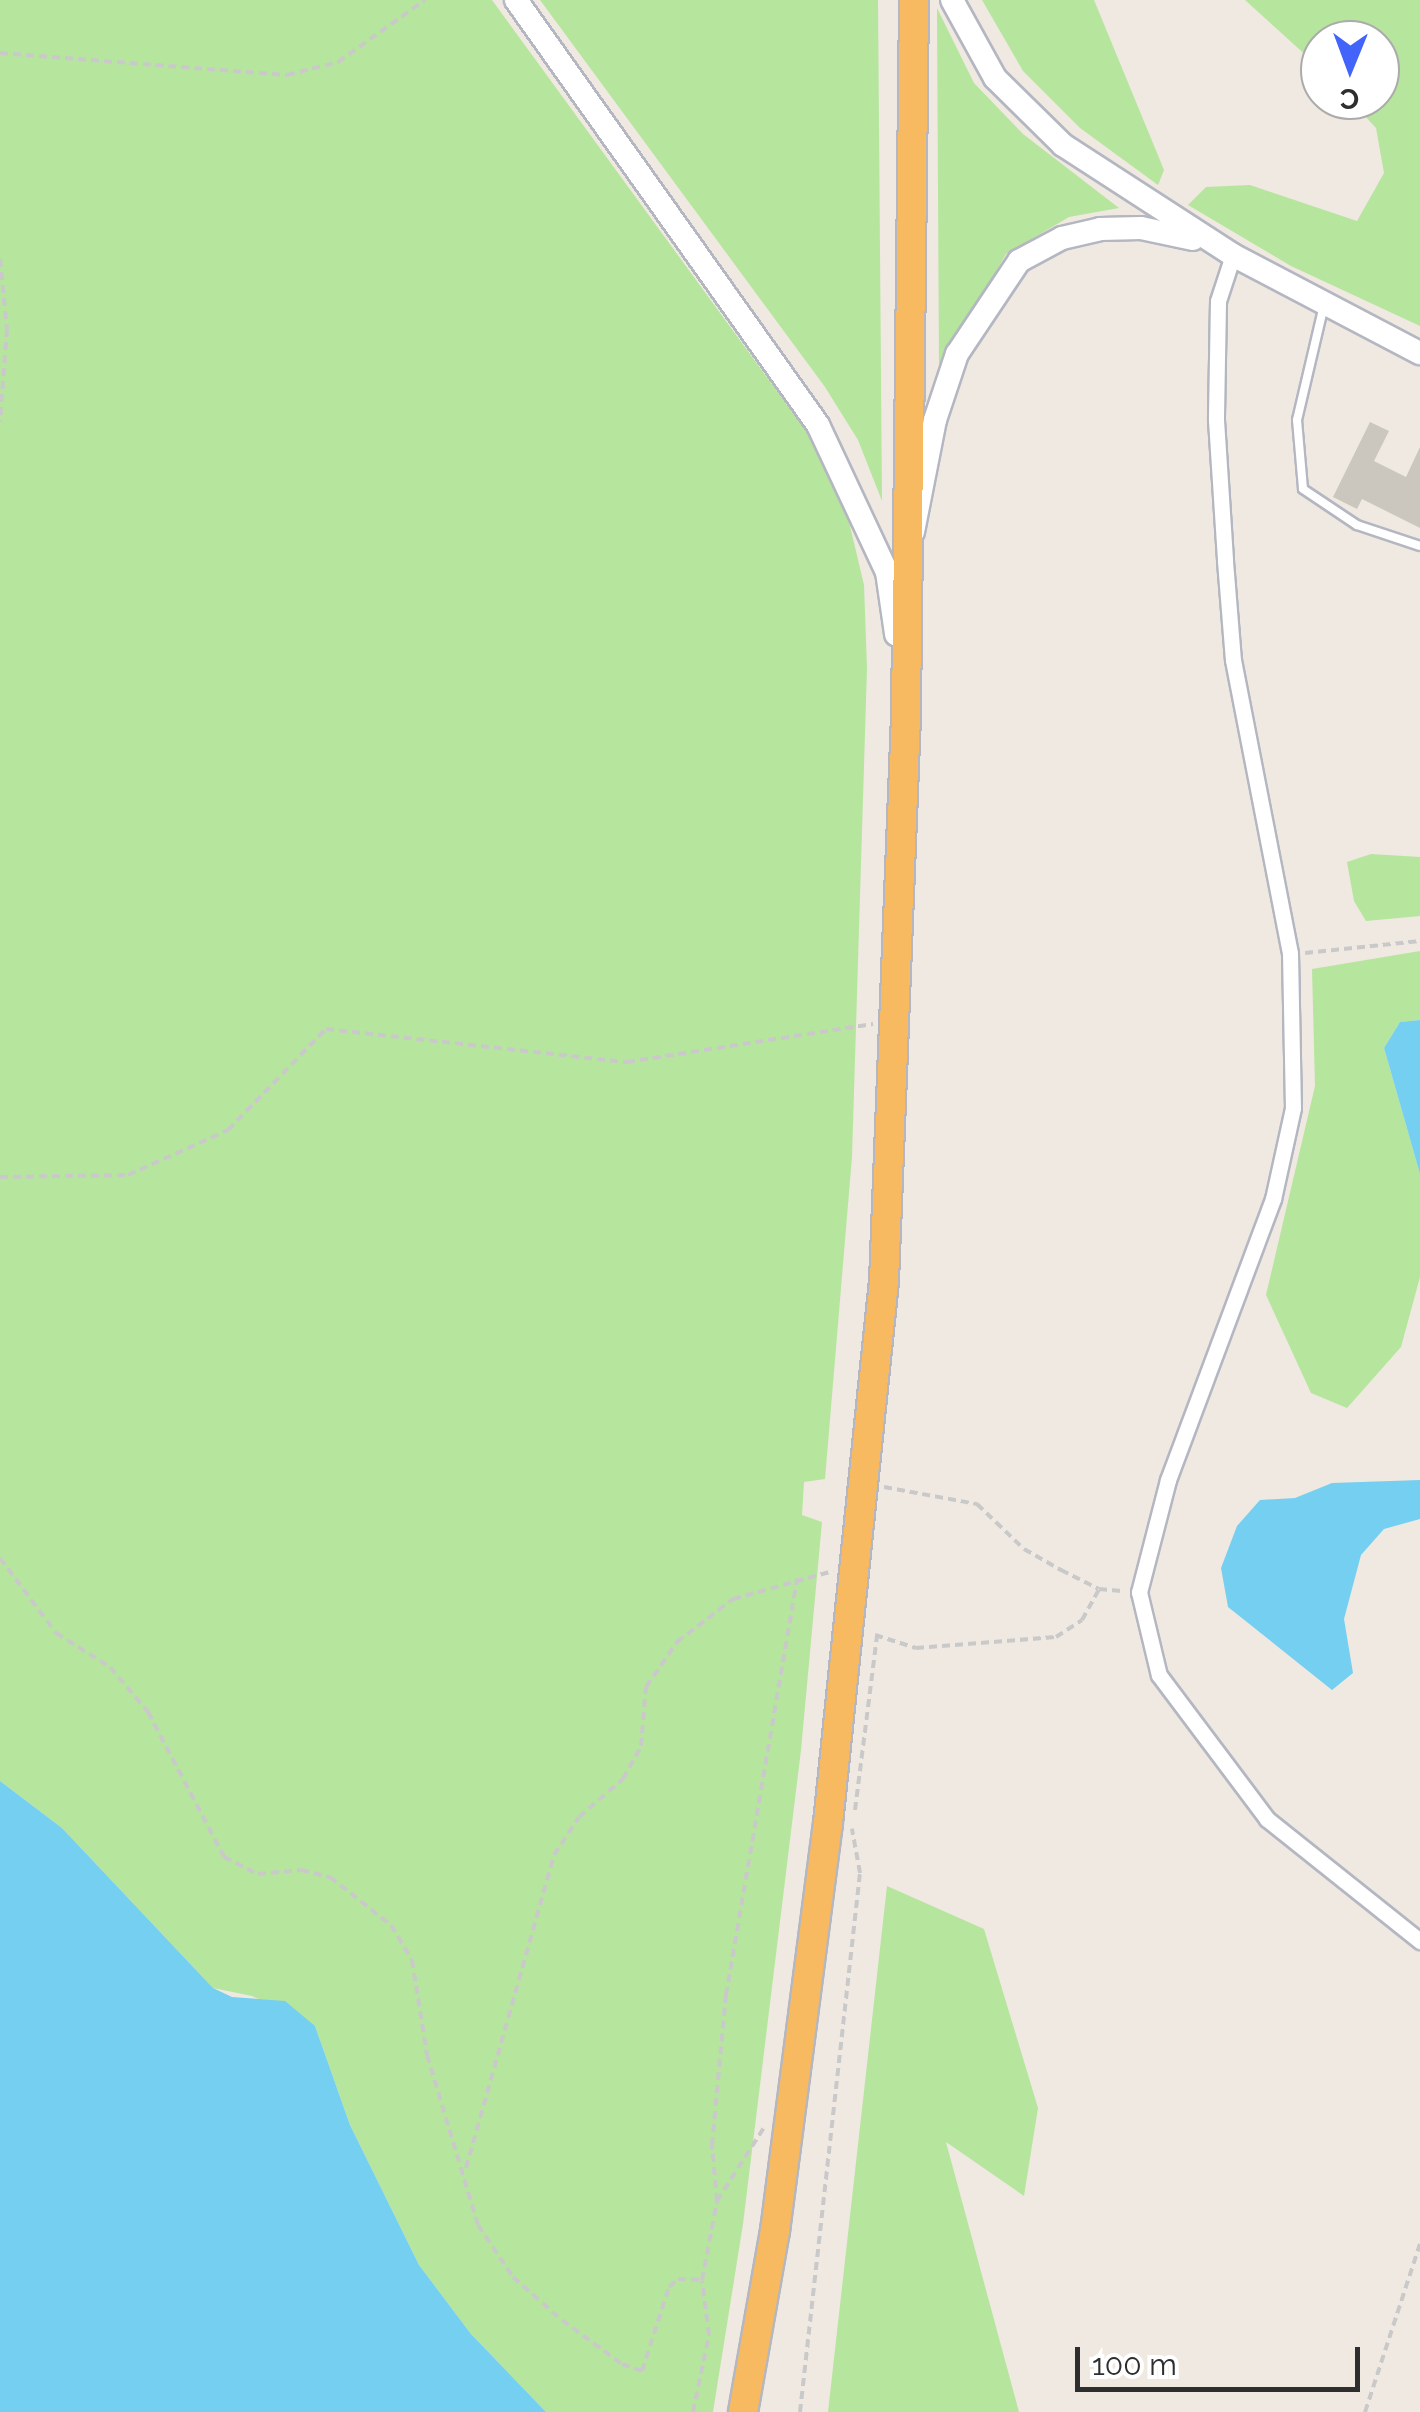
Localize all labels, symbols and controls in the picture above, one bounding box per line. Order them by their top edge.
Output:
north arrow [1300,20,1400,120]
text: С [1340,82,1359,115]
scale bar [1080,2327,1365,2389]
text: 100 m [1092,2347,1177,2382]

